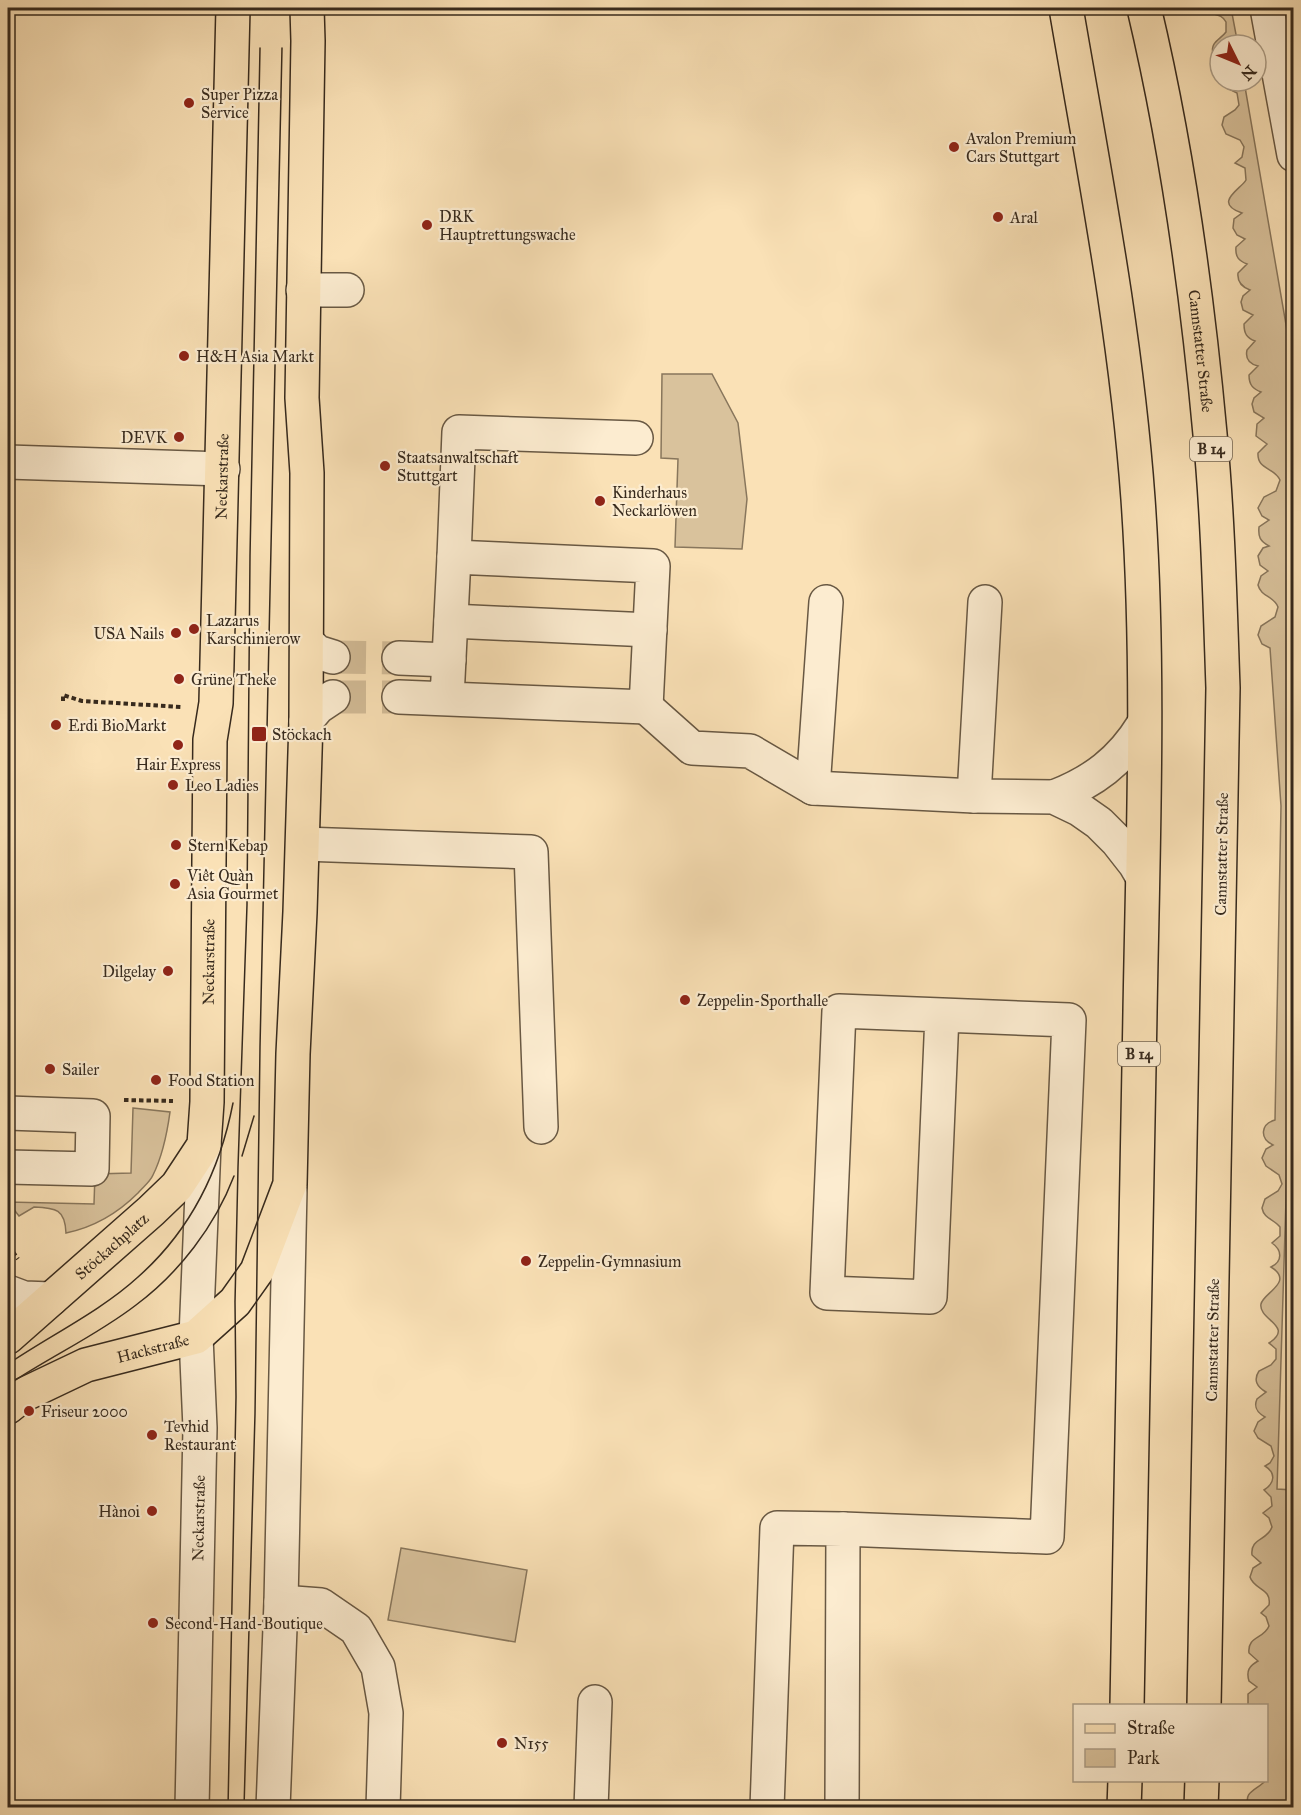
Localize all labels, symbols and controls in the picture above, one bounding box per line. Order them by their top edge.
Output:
north arrow [1208,33,1268,93]
text: N [1237,61,1260,85]
place label: Super Pizza Service [201,85,278,122]
marker: Super Pizza Service [182,96,196,110]
place label: Avalon Premium Cars Stuttgart [965,129,1077,167]
marker: Avalon Premium Cars Stuttgart [947,140,961,154]
place label: DRK Hauptrettungswache [439,207,576,245]
place label: Aral [1009,208,1039,227]
marker: Aral [991,210,1005,224]
marker: DRK Hauptrettungswache [420,218,434,232]
street label: Cannstatter Straße [1184,289,1217,414]
place label: H&H Asia Markt [196,347,314,366]
marker: H&H Asia Markt [177,349,191,363]
place label: DEVK [121,428,168,447]
marker: DEVK [172,430,186,444]
street label: Neckarstraße [211,433,233,520]
road number: B 14 [1190,437,1232,461]
place label: Staatsanwaltschaft Stuttgart [397,448,519,486]
marker: Staatsanwaltschaft Stuttgart [378,459,392,473]
place label: Kinderhaus Neckarlöwen [612,483,697,520]
marker: Kinderhaus Neckarlöwen [593,494,607,508]
place label: Lazarus Karschinierow [206,611,301,648]
marker: Lazarus Karschinierow [187,622,201,636]
place label: USA Nails [94,624,164,643]
marker: USA Nails [169,626,183,640]
place label: Grüne Theke [191,670,277,689]
marker: Grüne Theke [172,672,186,686]
place label: Erdi BioMarkt [68,716,167,735]
marker: Erdi BioMarkt [49,718,63,732]
marker: Stöckach [250,725,268,743]
place label: Stöckach [272,725,332,744]
marker: Hair Express [171,738,185,752]
place label: Hair Express [135,755,221,774]
place label: Leo Ladies [185,776,259,795]
marker: Leo Ladies [166,778,180,792]
street label: Cannstatter Straße [1211,792,1232,916]
place label: Stern Kebap [188,836,268,855]
marker: Stern Kebap [169,838,183,852]
place label: Viêt Quàn Asia Gourmet [186,866,279,903]
marker: Viêt Quàn Asia Gourmet [168,877,182,891]
street label: Neckarstraße [199,918,219,1005]
place label: Dilgelay [102,962,157,982]
marker: Dilgelay [161,964,175,978]
place label: Zeppelin-Sporthalle [697,991,829,1010]
marker: Zeppelin-Sporthalle [678,993,692,1007]
road number: B 14 [1118,1042,1160,1066]
place label: Sailer [62,1060,99,1079]
marker: Sailer [43,1062,57,1076]
place label: Food Station [168,1071,255,1090]
marker: Food Station [149,1073,163,1087]
street label: Stöckachplatz [71,1208,153,1284]
place label: Zeppelin-Gymnasium [538,1252,682,1271]
marker: Zeppelin-Gymnasium [519,1254,533,1268]
street label: Cannstatter Straße [1202,1278,1223,1402]
street label: Hackstraße [115,1330,192,1367]
place label: Friseur 2000 [41,1402,128,1421]
marker: Friseur 2000 [22,1404,36,1418]
place label: Tevhid Restaurant [164,1417,236,1454]
marker: Tevhid Restaurant [145,1428,159,1442]
street label: Neckarstraße [188,1474,209,1561]
place label: Hànoi [98,1502,141,1521]
marker: Hànoi [145,1504,159,1518]
place label: Second-Hand-Boutique [165,1614,323,1634]
marker: Second-Hand-Boutique [146,1616,160,1630]
legend [1073,1704,1268,1782]
text: Straße [1127,1717,1175,1739]
place label: N155 [514,1734,549,1753]
marker: N155 [495,1736,509,1750]
text: Park [1127,1747,1160,1769]

